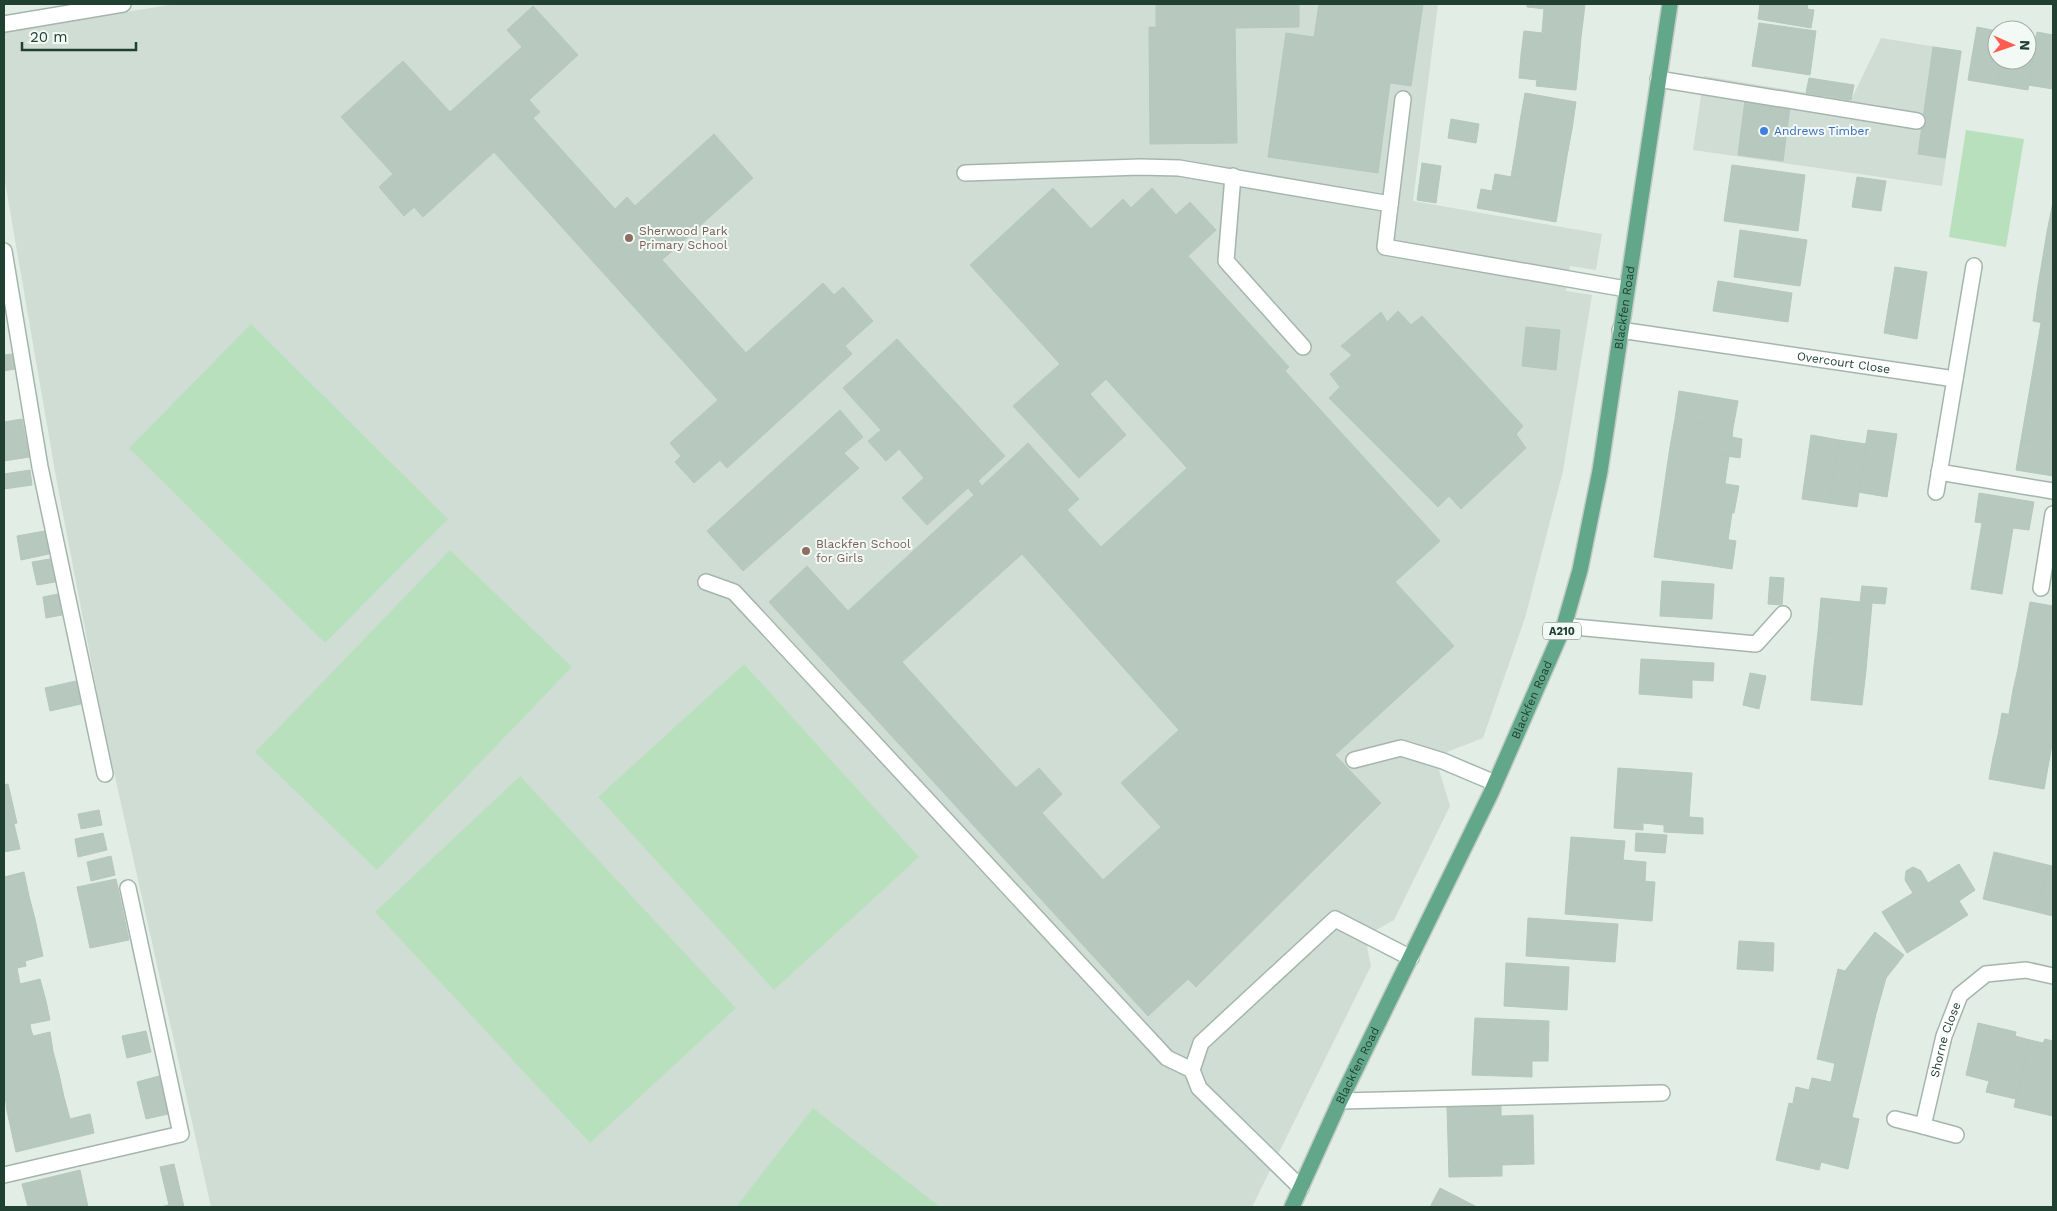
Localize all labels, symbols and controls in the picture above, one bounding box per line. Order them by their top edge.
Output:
scale bar [22,20,136,52]
north arrow [1987,20,2037,70]
text: 20 m [30,28,68,46]
text: N [2017,40,2033,51]
place label: Andrews Timber [1774,124,1869,138]
marker: Andrews Timber [1758,125,1770,137]
place label: Sherwood Park Primary School [639,224,728,252]
marker: Sherwood Park Primary School [623,232,635,244]
street label: Blackfen Road [1611,265,1638,350]
street label: Overcourt Close [1796,349,1891,376]
place label: Blackfen School for Girls [816,537,911,565]
marker: Blackfen School for Girls [800,545,812,557]
road number: A210 [1543,622,1581,640]
street label: Blackfen Road [1508,659,1555,741]
street label: Shorne Close [1928,1000,1964,1079]
street label: Blackfen Road [1333,1025,1382,1106]

